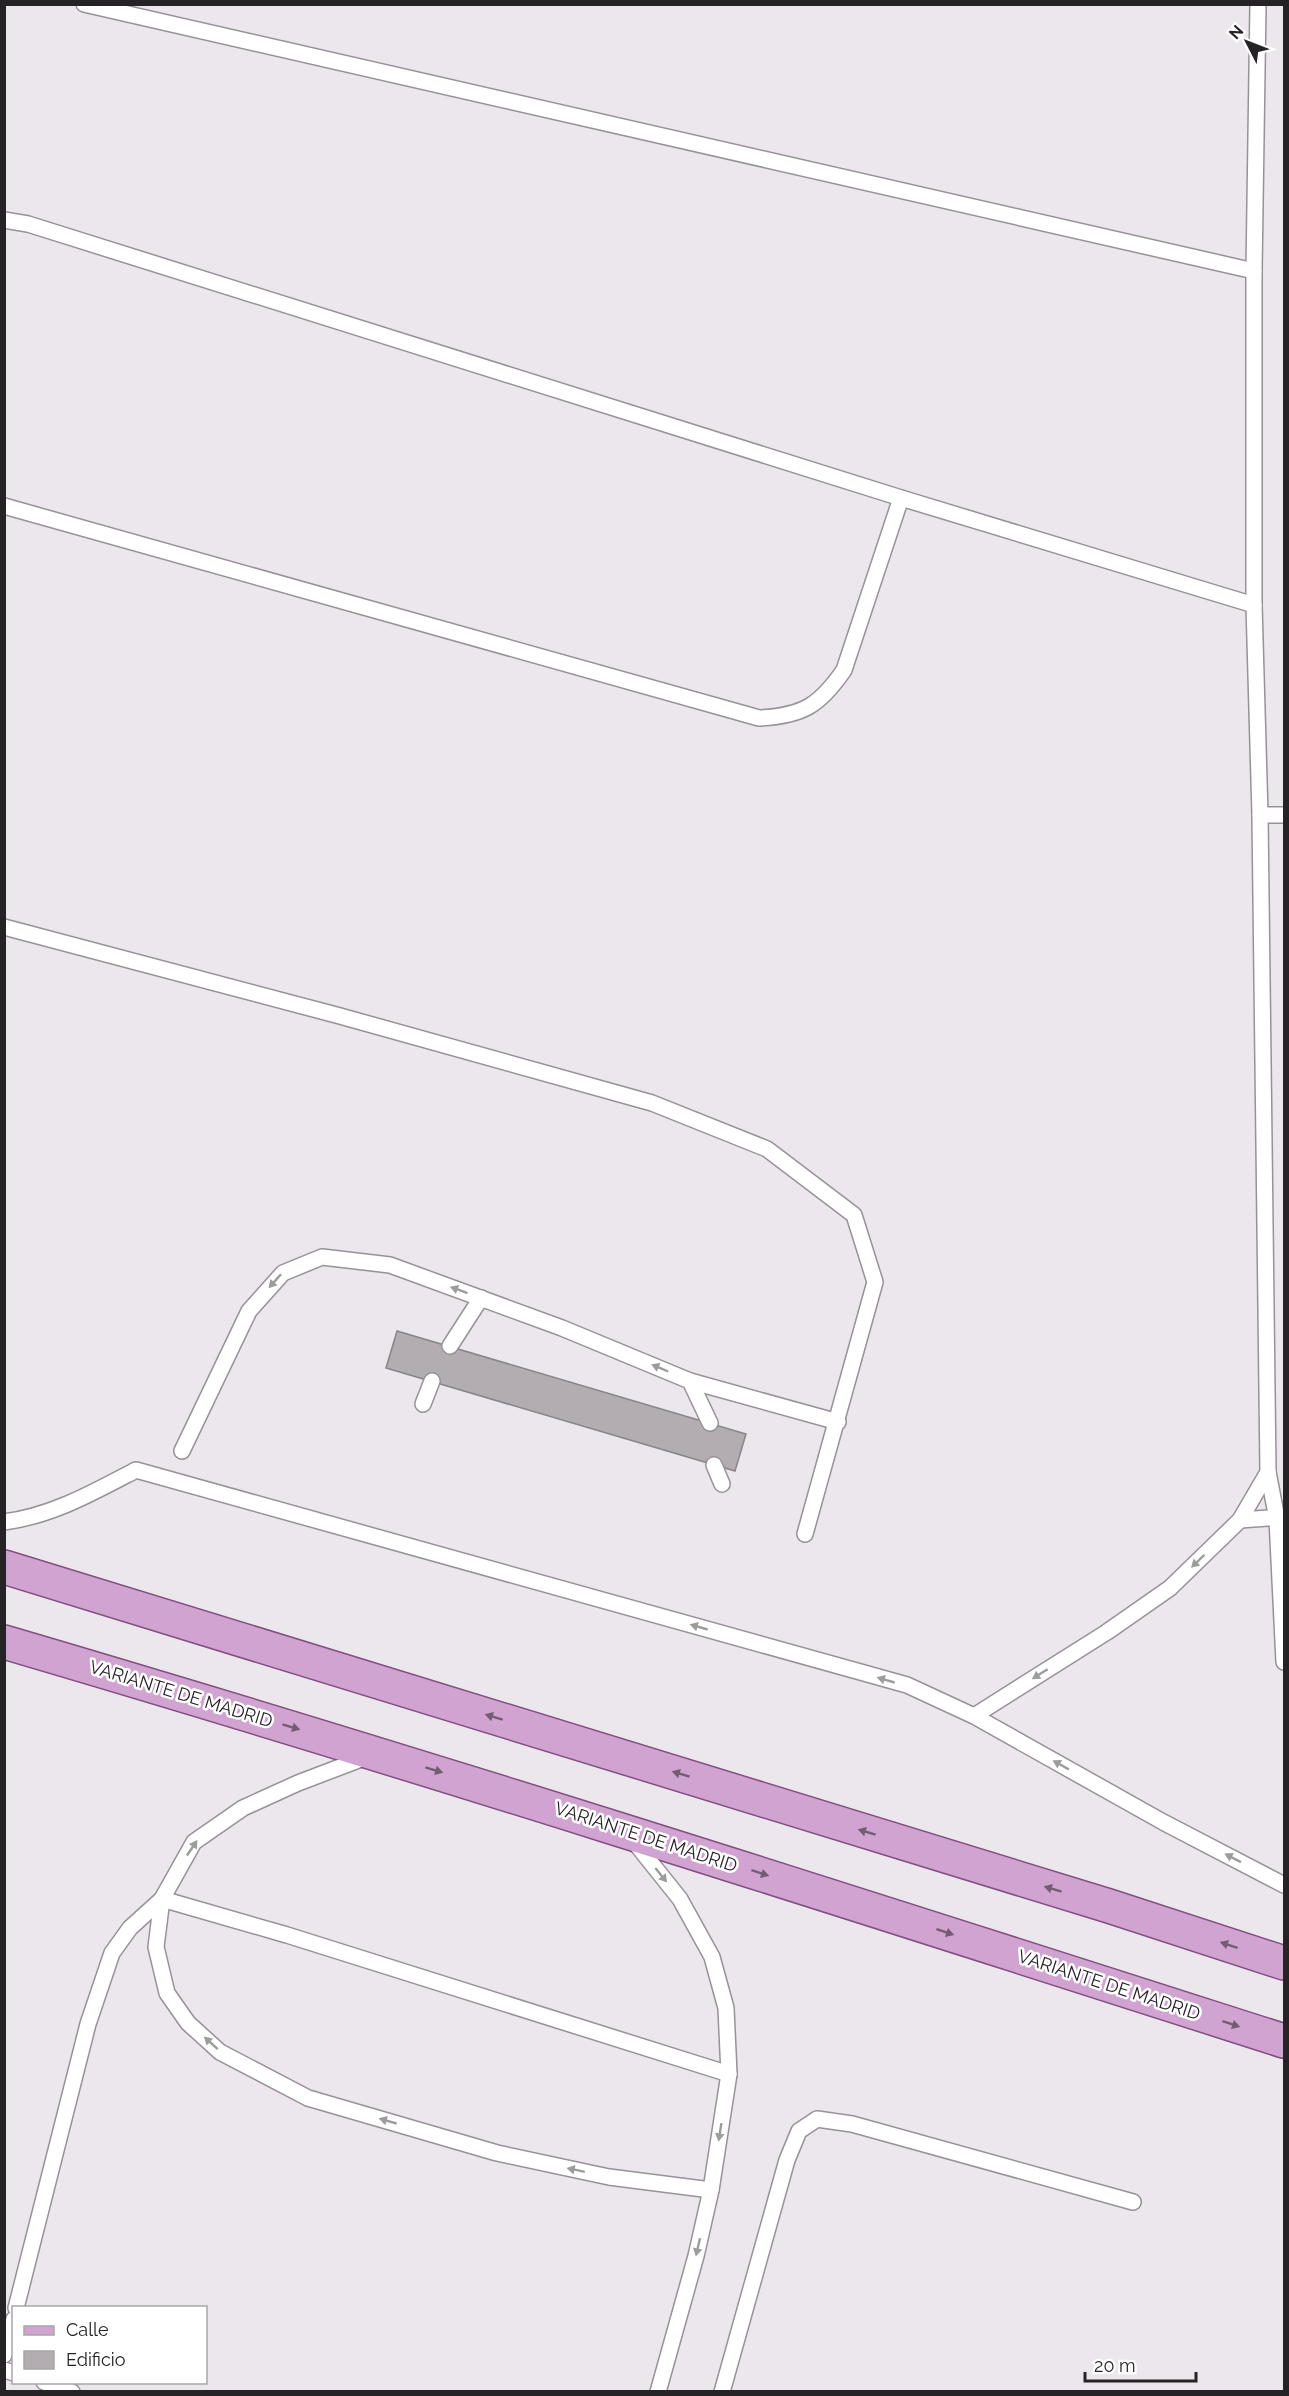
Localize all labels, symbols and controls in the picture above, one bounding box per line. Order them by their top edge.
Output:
north arrow [1217,12,1277,72]
text: N [1225,21,1247,43]
one-way arrow [268,1274,282,1289]
one-way arrow [449,1285,467,1295]
one-way arrow [651,1363,669,1373]
one-way arrow [1190,1554,1205,1568]
one-way arrow [690,1622,708,1631]
street label: VARIANTE DE MADRID [87,1656,275,1731]
one-way arrow [1032,1669,1048,1680]
one-way arrow [877,1674,896,1684]
one-way arrow [485,1712,503,1721]
one-way arrow [282,1723,300,1732]
one-way arrow [1052,1760,1069,1770]
one-way arrow [425,1766,443,1775]
one-way arrow [671,1769,689,1779]
street label: VARIANTE DE MADRID [552,1797,740,1876]
one-way arrow [858,1827,876,1836]
one-way arrow [186,1841,198,1857]
one-way arrow [1224,1853,1241,1863]
one-way arrow [654,1867,667,1882]
one-way arrow [751,1869,769,1878]
one-way arrow [1044,1884,1062,1893]
one-way arrow [936,1928,954,1938]
one-way arrow [1220,1940,1238,1949]
street label: VARIANTE DE MADRID [1015,1945,1203,2024]
one-way arrow [1222,2020,1240,2029]
one-way arrow [203,2036,218,2050]
one-way arrow [379,2116,397,2126]
one-way arrow [715,2122,724,2141]
one-way arrow [567,2165,586,2174]
one-way arrow [692,2238,702,2256]
legend [12,2306,207,2384]
text: Calle [66,2319,109,2340]
scale bar [1085,2345,1196,2383]
text: Edificio [66,2349,126,2370]
text: 20 m [1094,2355,1136,2376]

